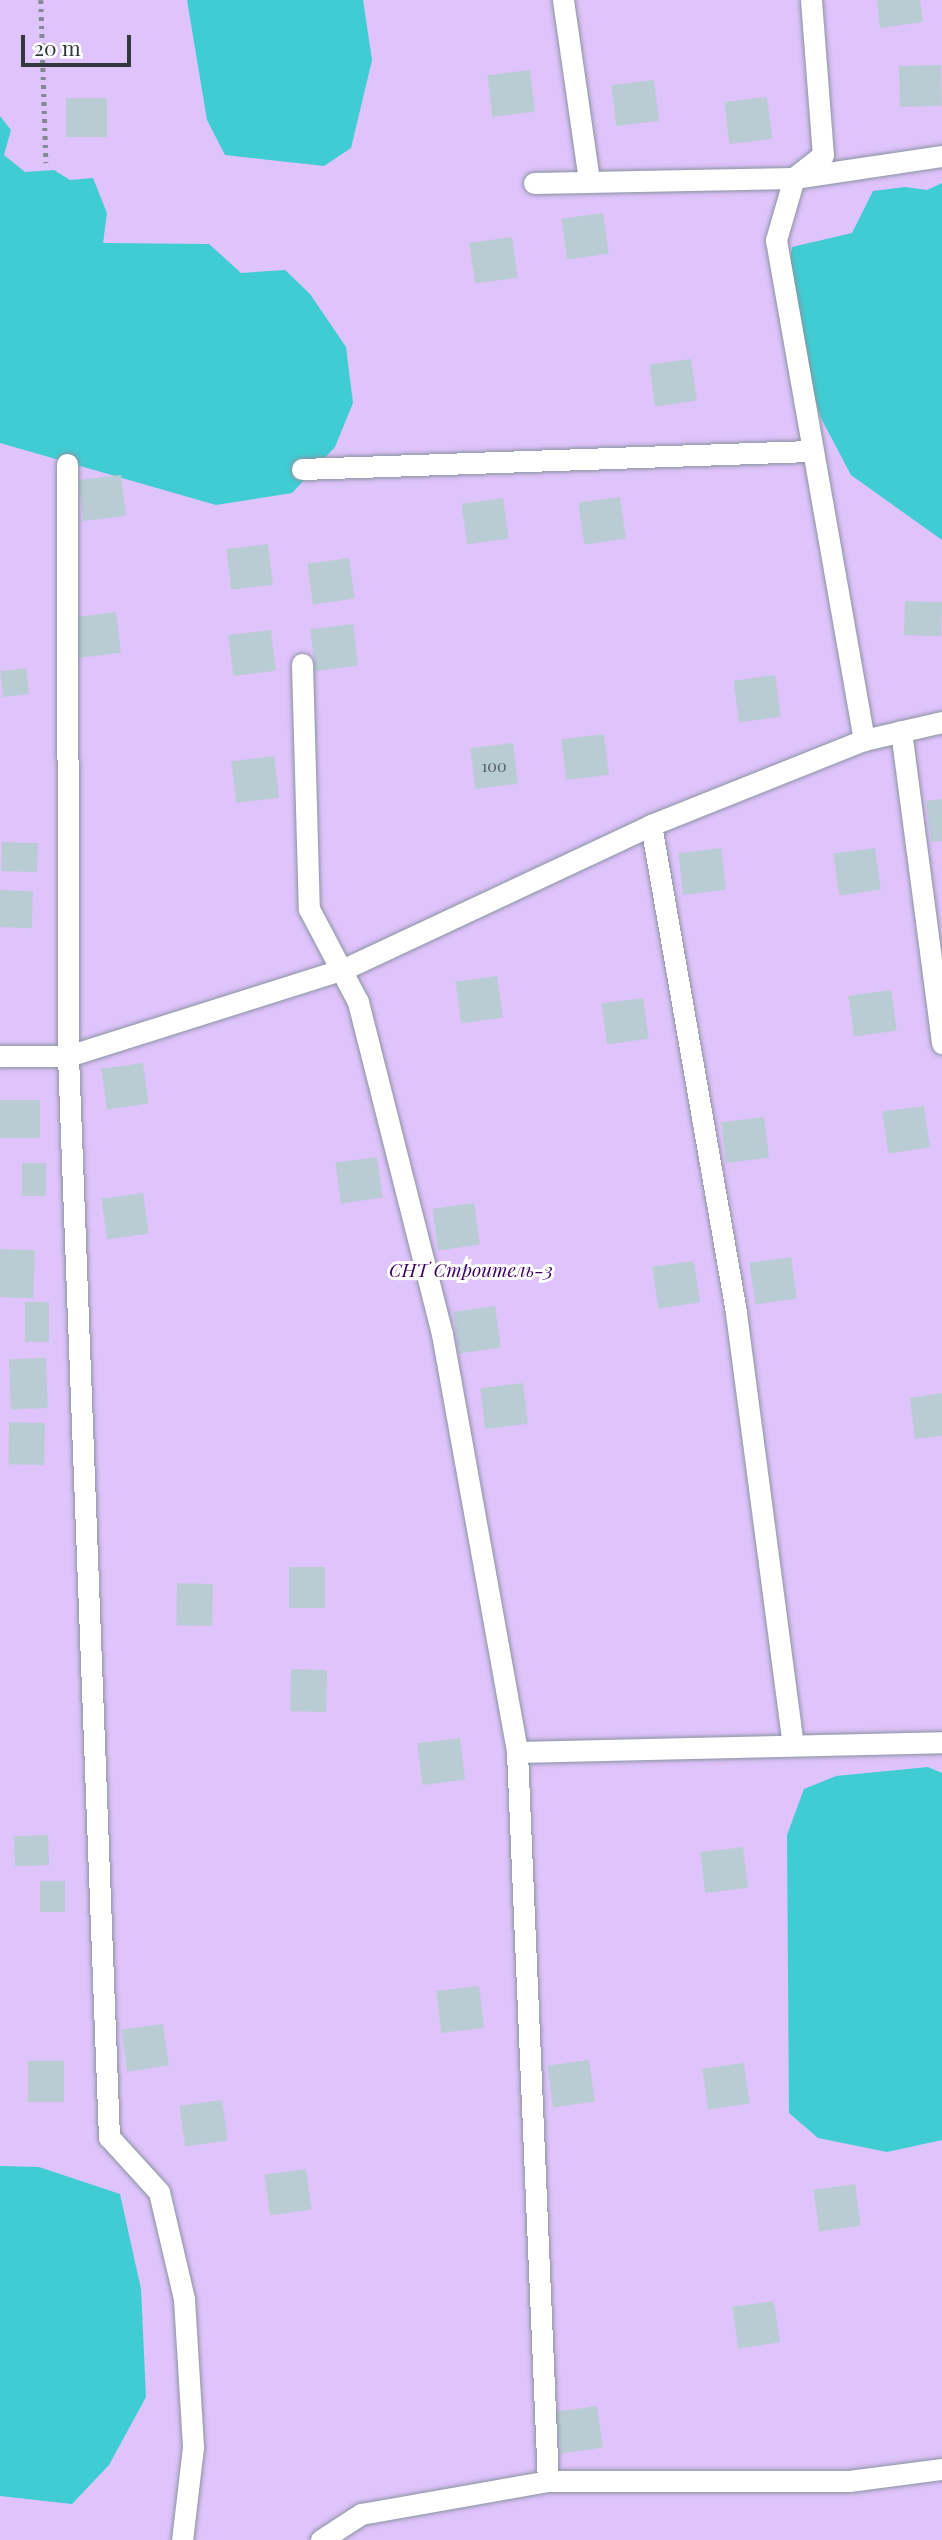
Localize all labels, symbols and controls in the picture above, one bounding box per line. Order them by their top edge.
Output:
scale bar [24,21,135,65]
text: 20 m [34,33,81,61]
house number: 100 [481,756,507,776]
park label: СНТ Строитель-3 [389,1259,553,1281]

